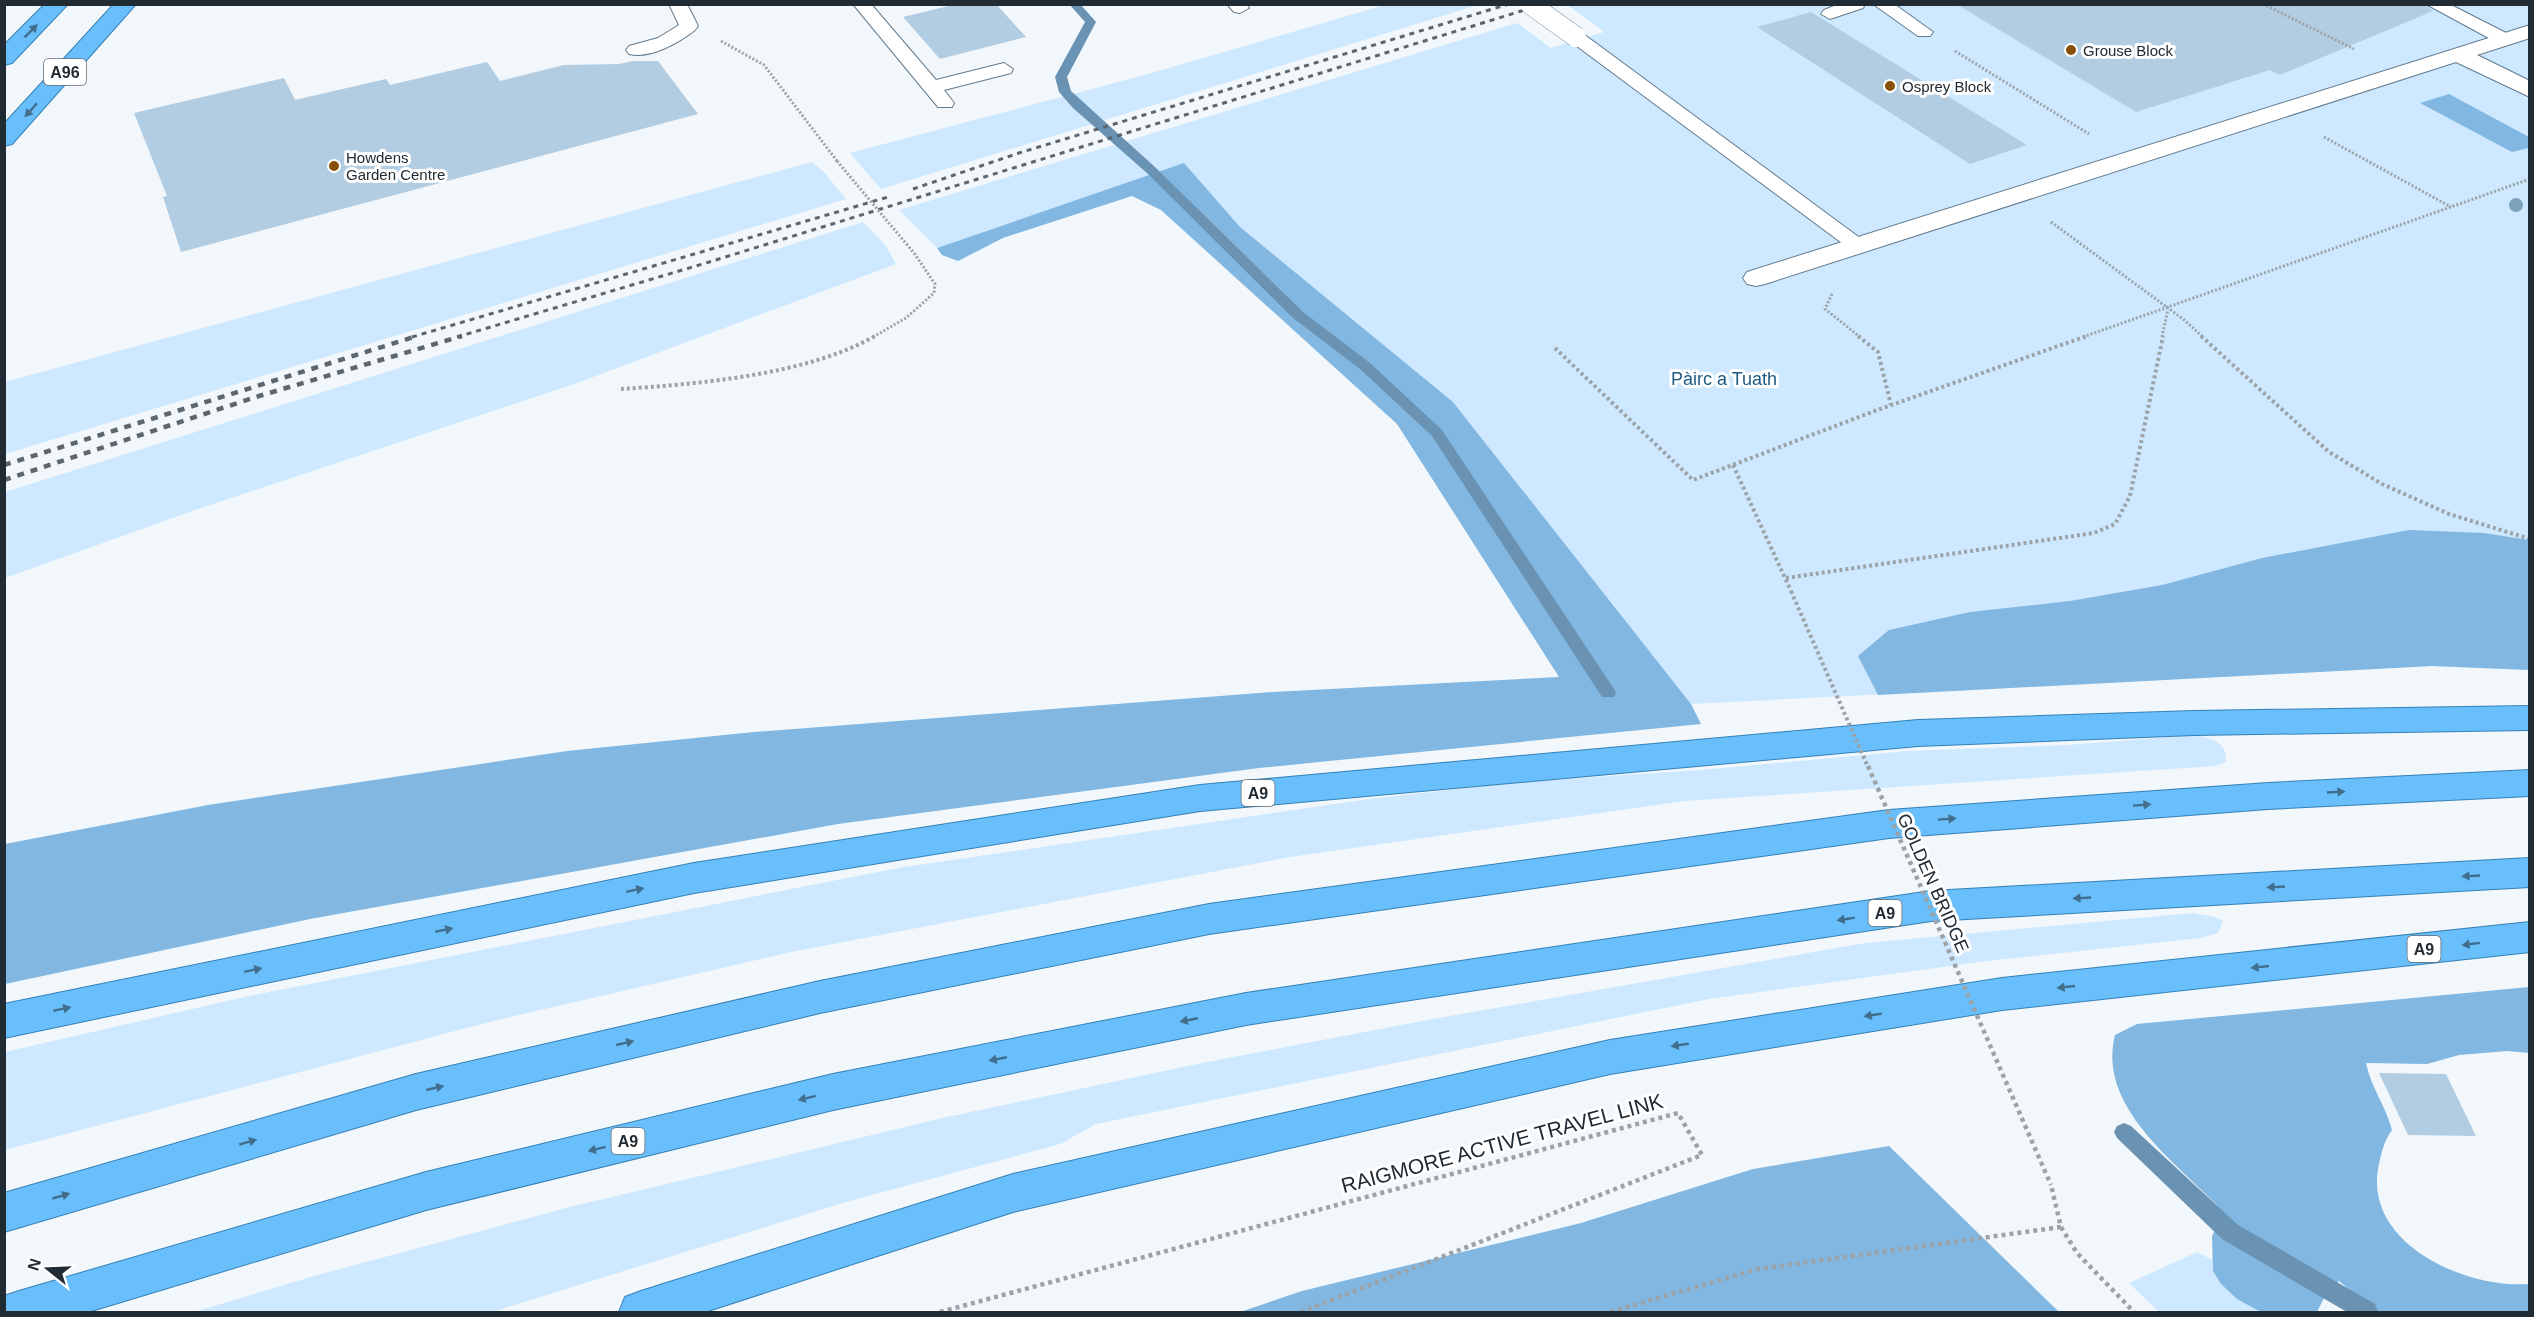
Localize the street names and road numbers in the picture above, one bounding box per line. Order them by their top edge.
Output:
road number: A96 [44,59,86,85]
road number: A9 [1242,780,1274,806]
street label: GOLDEN BRIDGE [1893,810,1973,956]
road number: A9 [1868,900,1902,926]
road number: A9 [2408,936,2440,962]
street label: RAIGMORE ACTIVE TRAVEL LINK [1339,1089,1665,1197]
road number: A9 [612,1128,644,1154]

